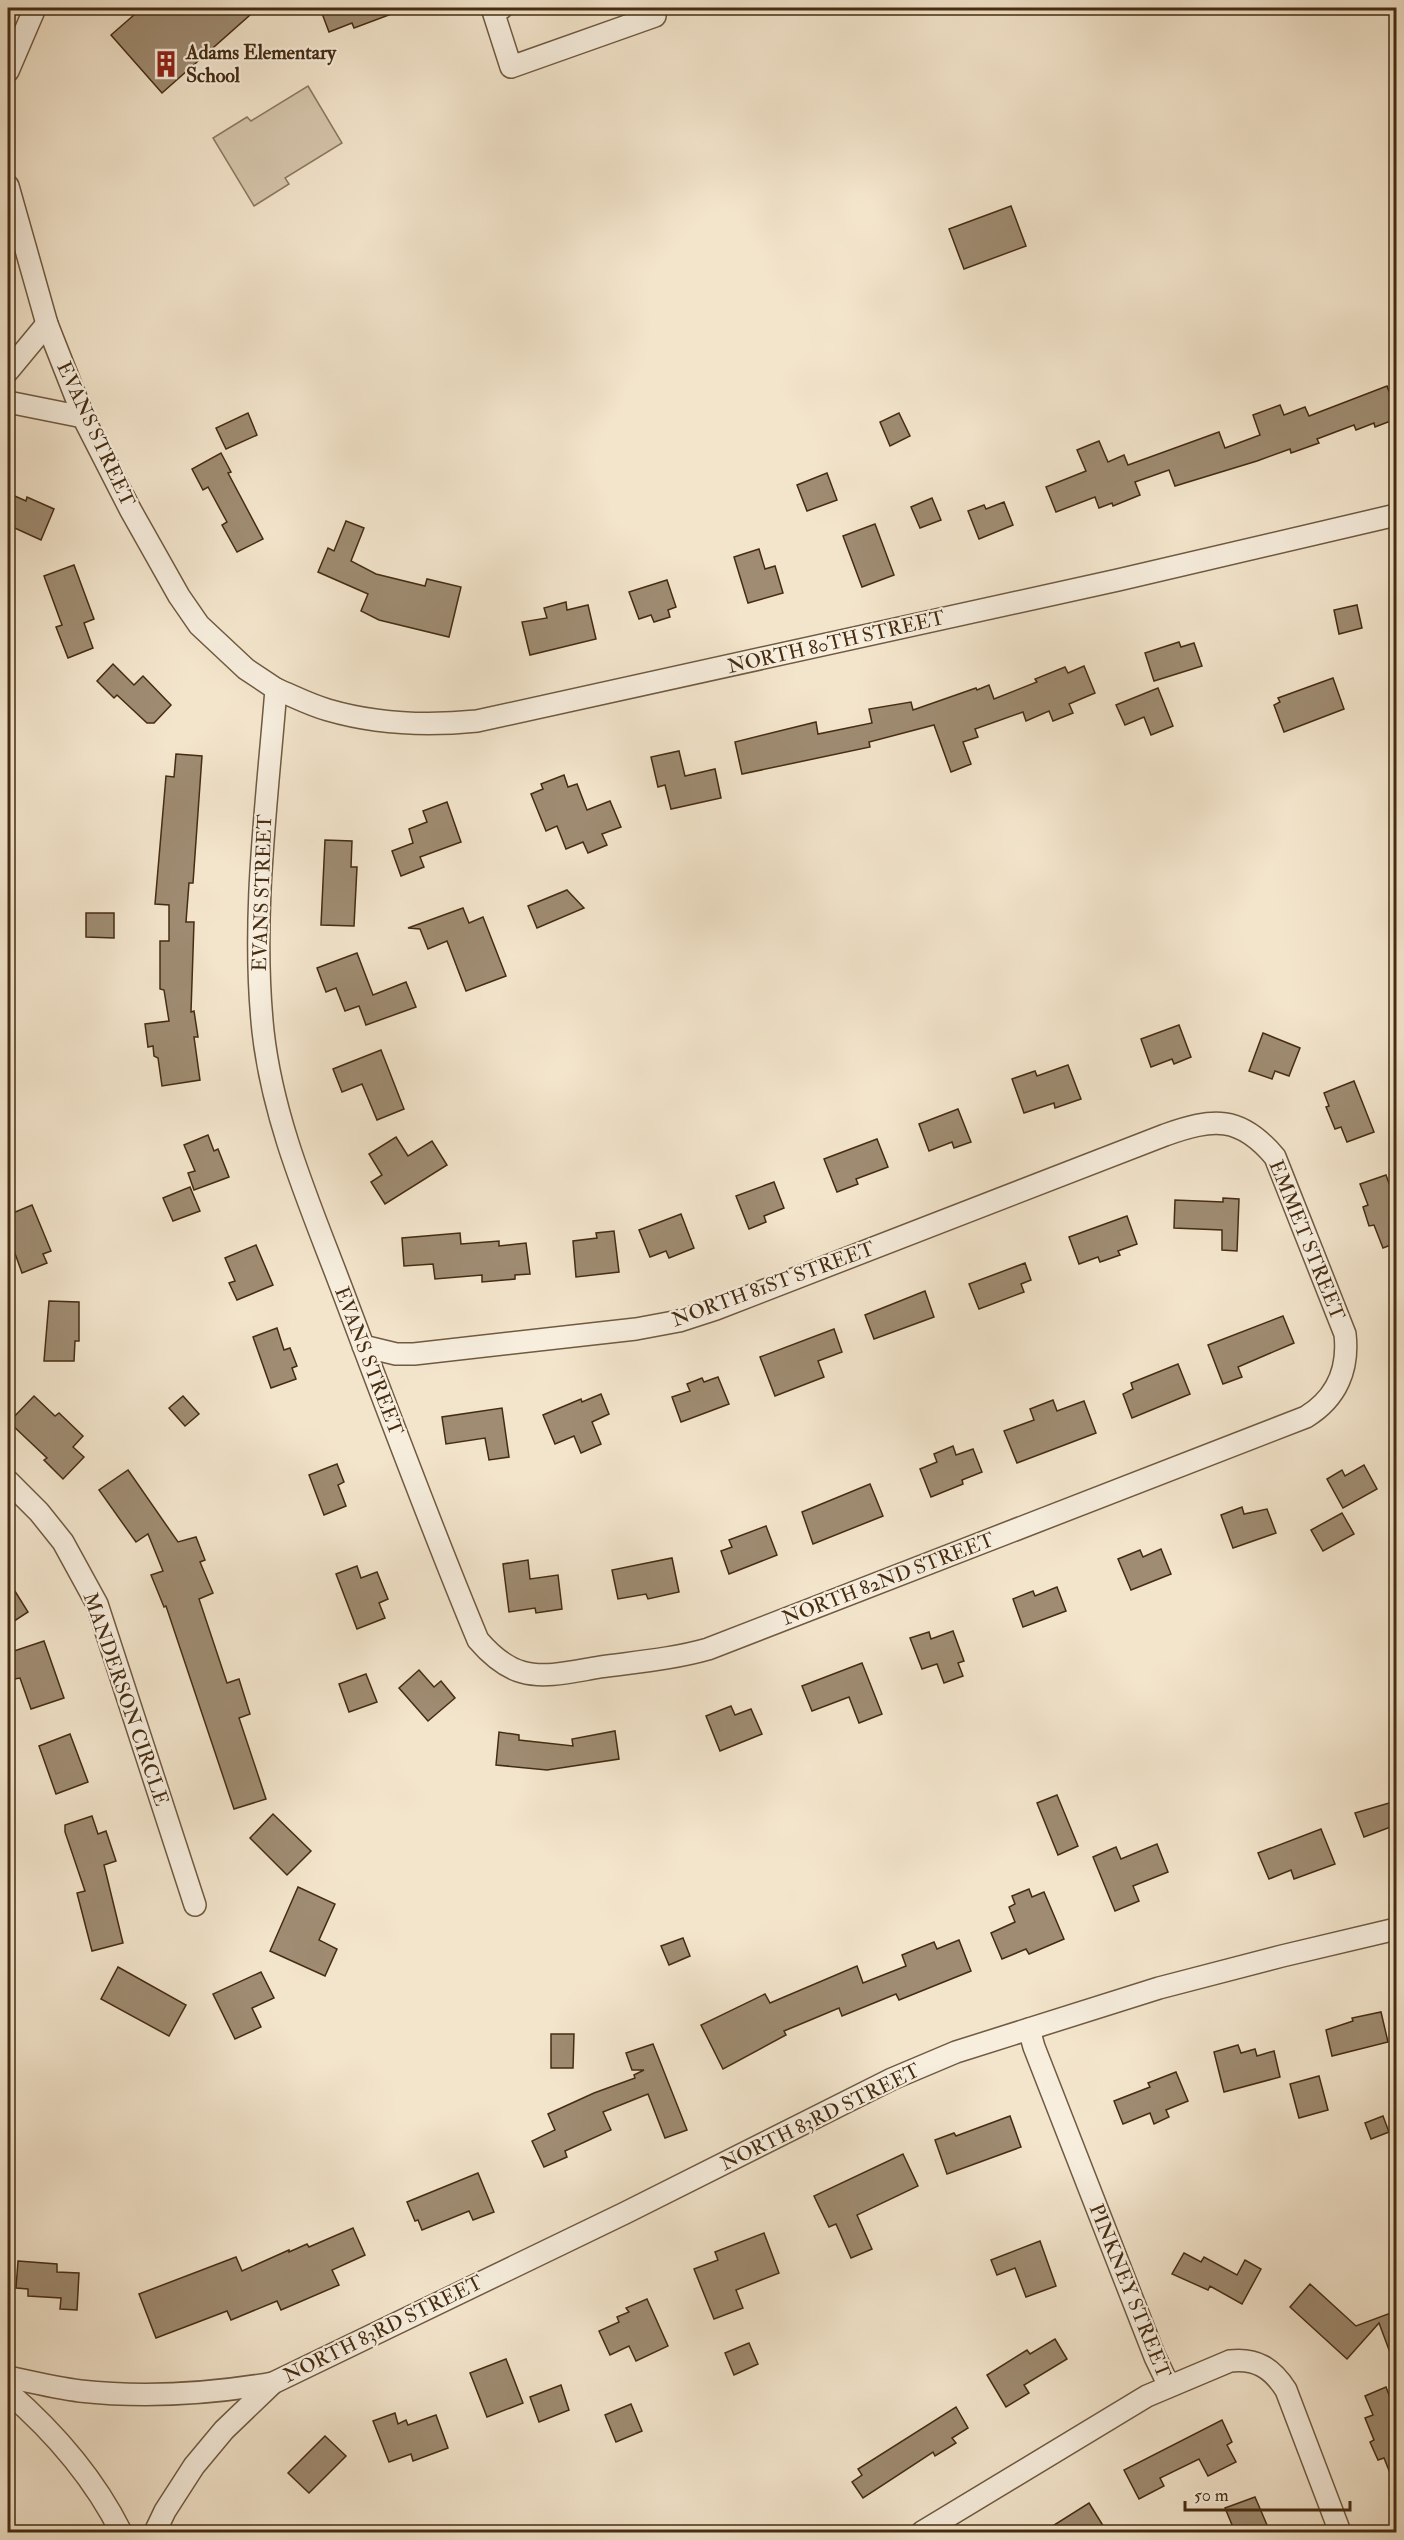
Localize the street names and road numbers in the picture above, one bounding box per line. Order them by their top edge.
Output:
street label: EVANS STREET [51,357,141,511]
street label: NORTH 80TH STREET [725,605,947,679]
street label: EVANS STREET [247,814,277,972]
street label: EMMET STREET [1263,1156,1351,1324]
street label: NORTH 81ST STREET [668,1236,878,1332]
street label: EVANS STREET [329,1283,409,1439]
street label: NORTH 82ND STREET [779,1527,998,1631]
street label: MANDERSON CIRCLE [78,1589,174,1809]
street label: NORTH 83RD STREET [716,2058,924,2176]
street label: PINKNEY STREET [1084,2200,1176,2382]
street label: NORTH 83RD STREET [279,2270,487,2388]

